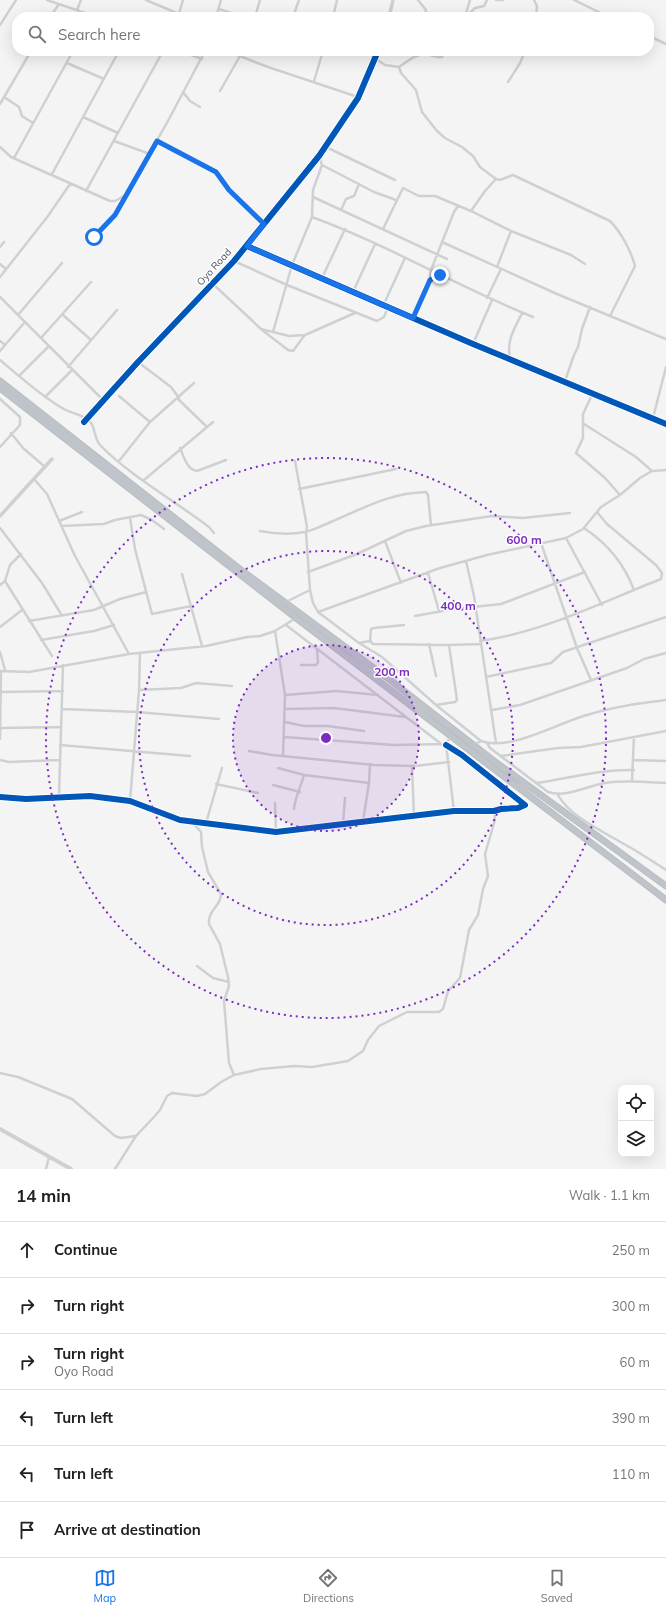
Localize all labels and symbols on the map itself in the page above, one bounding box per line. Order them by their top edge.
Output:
route start [85,228,103,246]
street label: Oyo Road [194,246,234,288]
route end [431,266,449,284]
text: 600 m [506,532,542,547]
text: 400 m [440,598,476,613]
text: 200 m [374,664,410,679]
centre of rings [319,731,333,745]

